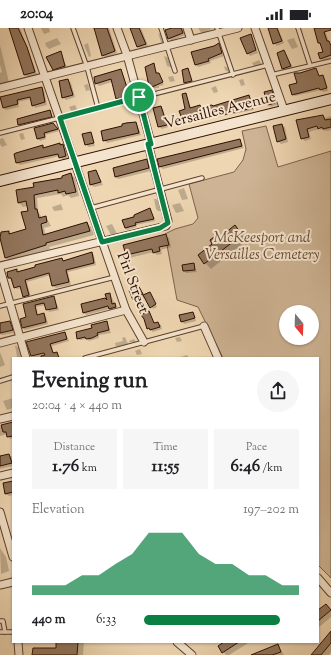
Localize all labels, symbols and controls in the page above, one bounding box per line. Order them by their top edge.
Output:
text: 20:04 [20,4,53,25]
pin [122,80,156,114]
icon: arrive [128,86,150,108]
street label: Versailles Avenue [162,87,278,135]
park label: McKeesport and Versailles Cemetery [205,228,319,266]
street label: Pirl Street [111,249,153,317]
north arrow [279,305,319,345]
map controls [279,305,319,345]
text: Evening run [32,366,148,398]
button: share [257,370,299,412]
text: 20:04 · 4 × 440 m [32,397,122,415]
text: Distance [54,439,95,455]
text: Time [153,439,178,455]
text: Pace [246,439,267,455]
text: 1.76 [52,455,79,479]
text: 11:55 [152,455,179,479]
text: 6:46 [231,455,260,479]
text: km [79,460,97,476]
text: /km [260,460,282,476]
text: Elevation [32,501,85,519]
text: 197–202 m [243,501,299,519]
text: 440 m [32,611,65,629]
text: 6:33 [96,611,116,629]

